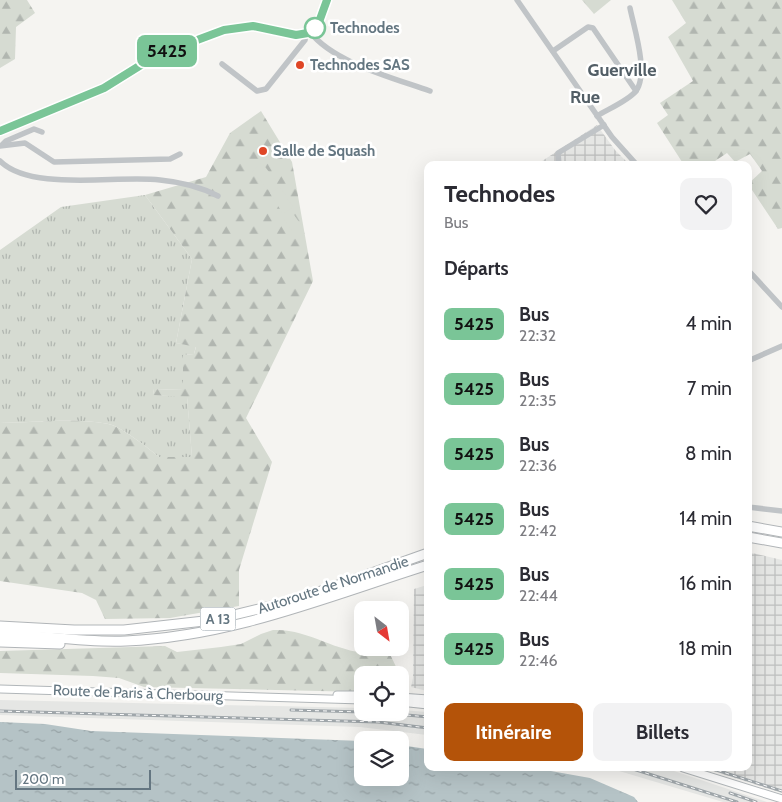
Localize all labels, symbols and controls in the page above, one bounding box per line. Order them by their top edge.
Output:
marker: Technodes [304,17,326,39]
place label: Technodes [330,19,400,37]
line badge: 5425 [132,35,202,67]
text: 5425 [147,40,187,62]
place label: Technodes SAS [310,56,410,74]
marker: Technodes SAS [294,59,306,71]
district label: Guerville [588,59,656,81]
district label: Rue [570,86,600,108]
place label: Salle de Squash [273,142,375,160]
marker: Salle de Squash [257,145,269,157]
button: heart [680,178,732,230]
text: Technodes [444,179,555,208]
text: Bus [444,213,468,232]
text: Départs [444,257,509,280]
text: Bus [519,303,549,326]
text: 4 min [685,312,732,335]
text: 5425 [454,313,494,335]
text: 22:32 [519,326,556,345]
text: Bus [519,368,549,391]
text: 7 min [687,377,732,400]
text: 5425 [454,378,494,400]
text: 22:35 [519,391,556,410]
text: Bus [519,433,549,456]
text: 8 min [685,442,732,465]
text: 5425 [454,443,494,465]
text: 22:36 [519,456,557,475]
text: Bus [519,498,549,521]
text: 14 min [679,507,732,530]
text: 5425 [454,508,494,530]
text: 22:42 [519,521,557,540]
street label: Autoroute de Normandie [255,552,411,618]
text: Bus [519,563,549,586]
text: 16 min [679,572,732,595]
text: 5425 [454,573,494,595]
text: 22:44 [519,586,558,605]
north arrow [354,601,409,656]
map controls [354,601,409,786]
road number: A 13 [200,608,236,630]
text: Bus [519,628,549,651]
text: 18 min [679,637,732,660]
text: 5425 [454,638,494,660]
text: 22:46 [519,651,557,670]
button: locate [354,666,409,721]
street label: Route de Paris à Cherbourg [53,681,224,705]
button: Itinéraire [444,703,583,761]
button: Billets [593,703,732,761]
button: layers [354,731,409,786]
scale bar [15,767,151,790]
text: 200 m [22,770,64,788]

